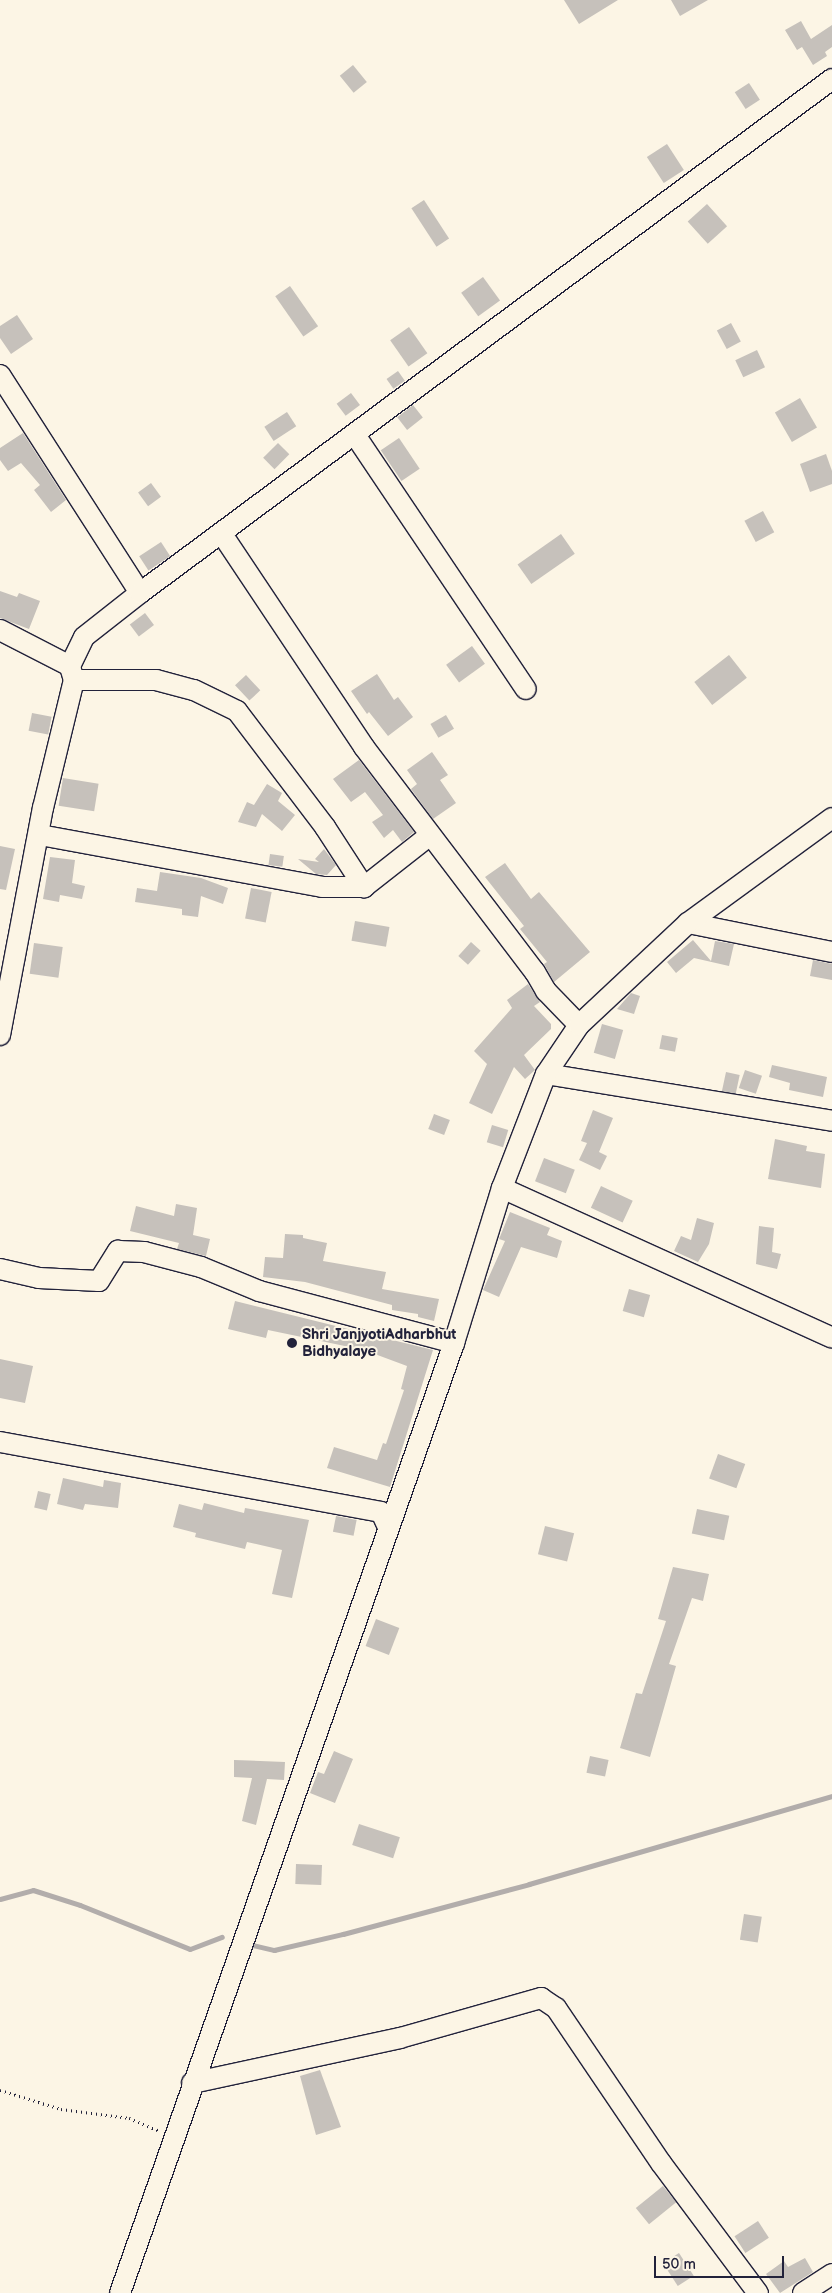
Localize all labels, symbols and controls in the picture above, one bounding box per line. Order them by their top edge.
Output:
place label: Shri JanjyotiAdharbhut Bidhyalaye [302,1325,456,1360]
marker: Shri JanjyotiAdharbhut Bidhyalaye [286,1337,298,1349]
scale bar [657,2246,787,2278]
text: 50 m [662,2255,696,2274]

